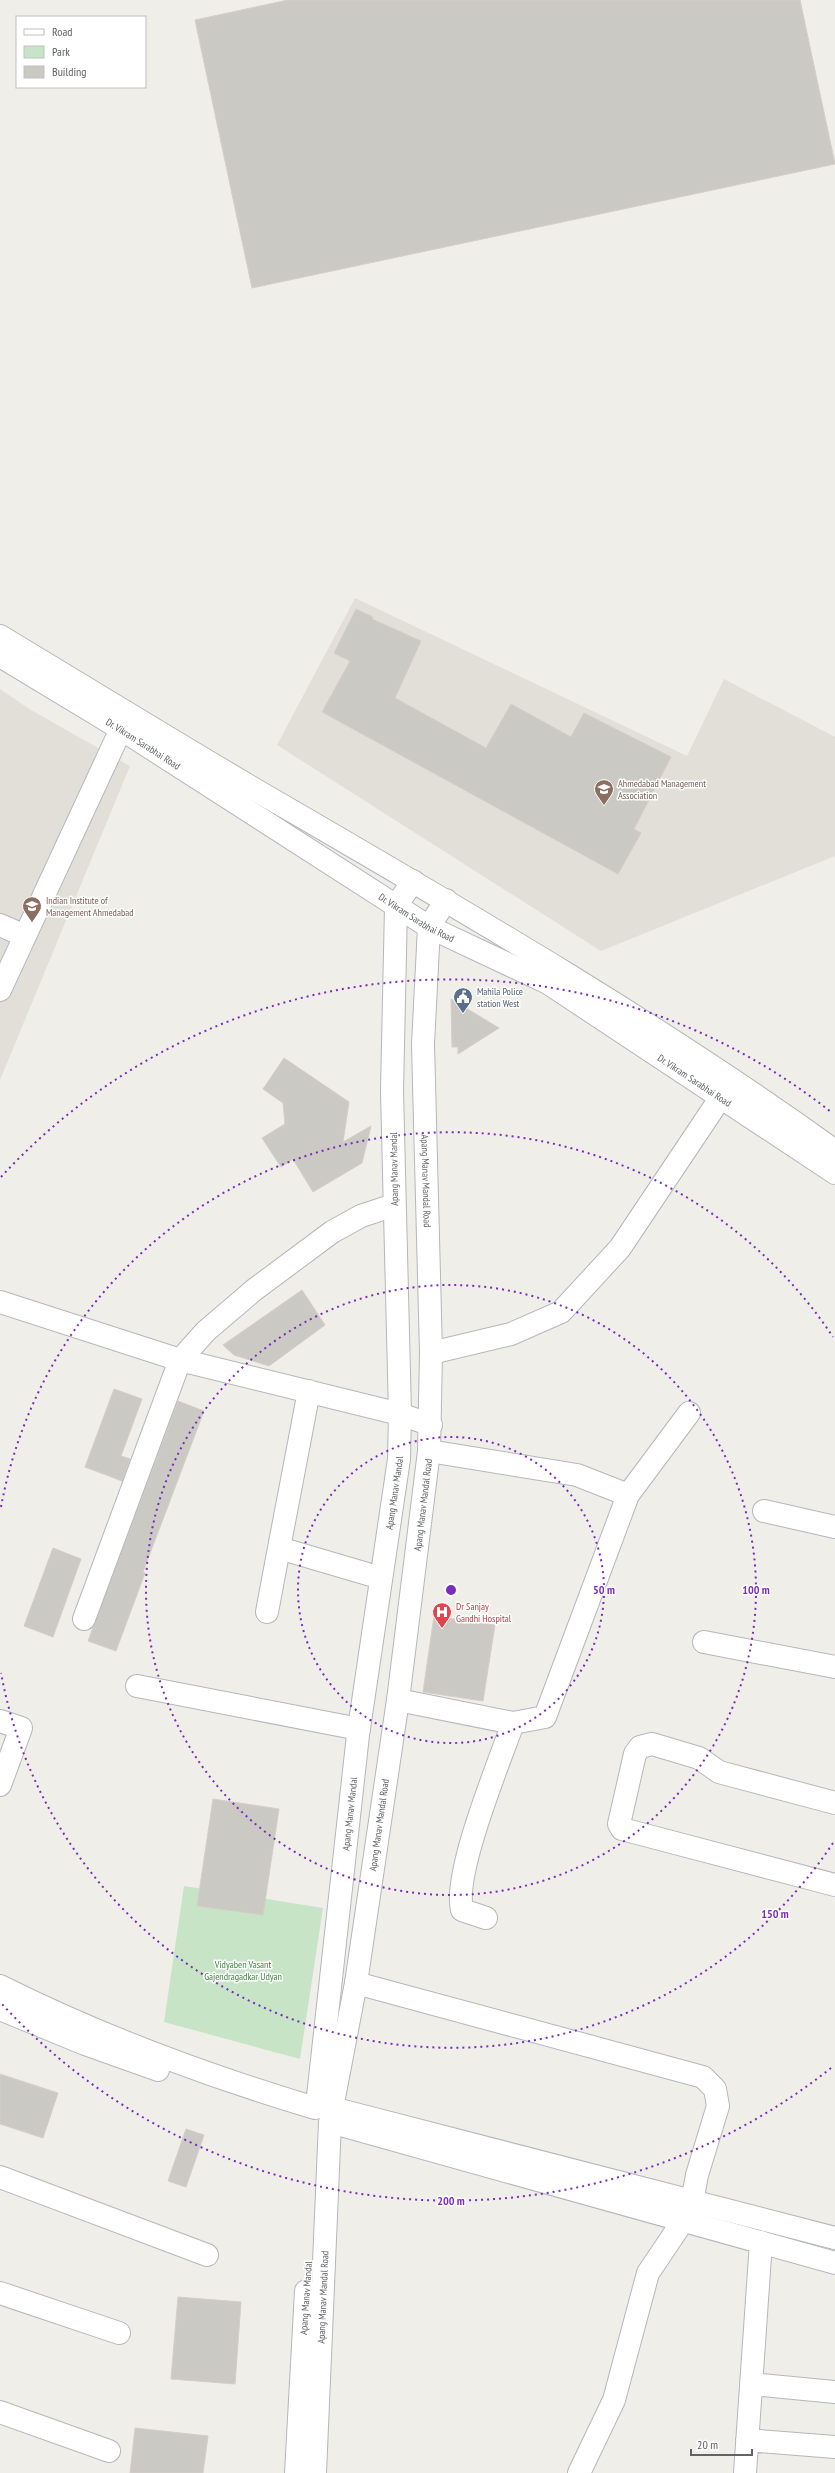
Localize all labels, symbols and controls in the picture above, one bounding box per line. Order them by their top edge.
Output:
legend [16,16,146,88]
text: Road [52,24,72,39]
text: Park [52,44,70,59]
text: Building [52,64,87,79]
street label: Dr. Vikram Sarabhai Road [104,715,183,772]
place label: Ahmedabad Management Association [618,777,706,802]
school or university icon: Ahmedabad Management Association [593,778,615,806]
street label: Dr. Vikram Sarabhai Road [376,890,457,945]
place label: Indian Institute of Management Ahmedabad [46,894,134,919]
school or university icon: Indian Institute of Management Ahmedabad [21,895,43,923]
place label: Mahila Police station West [477,985,523,1010]
public building icon: Mahila Police station West [452,986,474,1014]
street label: Dr. Vikram Sarabhai Road [655,1051,734,1109]
street label: Apang Manav Mandal [387,1131,401,1206]
street label: Apang Manav Mandal Road [419,1134,434,1228]
street label: Apang Manav Mandal [382,1456,406,1530]
street label: Apang Manav Mandal Road [411,1458,435,1552]
text: 50 m [593,1582,615,1597]
text: 100 m [742,1582,770,1597]
centre of rings [444,1583,458,1597]
place label: Dr Sanjay Gandhi Hospital [456,1600,512,1625]
hospital icon: Dr Sanjay Gandhi Hospital [431,1601,453,1629]
street label: Apang Manav Mandal [339,1776,360,1851]
street label: Apang Manav Mandal Road [366,1778,392,1872]
text: 150 m [761,1906,789,1921]
park label: Vidyaben Vasant Gajendragadkar Udyan [204,1958,282,1983]
text: 200 m [437,2193,465,2208]
street label: Apang Manav Mandal Road [314,2250,331,2344]
street label: Apang Manav Mandal [297,2260,315,2335]
scale bar [691,2431,752,2457]
text: 20 m [697,2437,718,2452]

